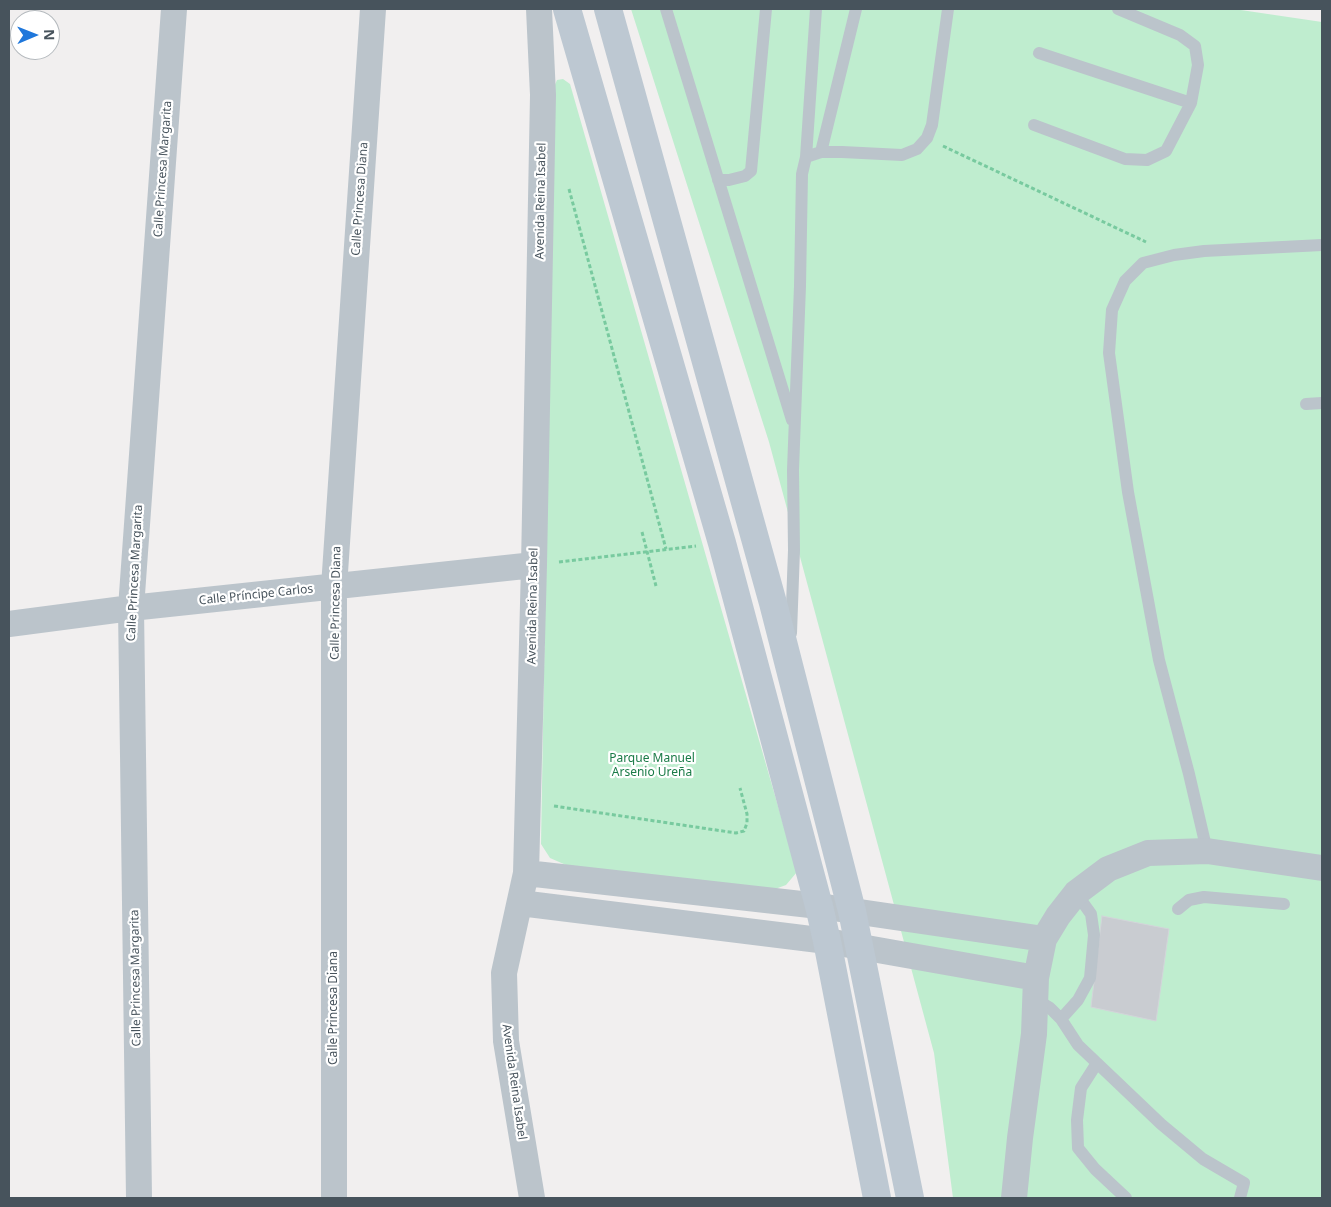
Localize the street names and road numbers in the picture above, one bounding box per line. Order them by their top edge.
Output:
street label: Calle Princesa Margarita [151,100,175,238]
street label: Calle Princesa Diana [349,142,371,256]
street label: Avenida Reina Isabel [533,143,549,259]
street label: Calle Princesa Margarita [124,504,146,642]
street label: Calle Princesa Diana [328,546,344,660]
street label: Avenida Reina Isabel [525,548,541,664]
street label: Calle Príncipe Carlos [198,582,314,608]
street label: Calle Princesa Margarita [128,909,144,1047]
street label: Calle Princesa Diana [327,951,341,1065]
street label: Avenida Reina Isabel [499,1023,529,1141]

